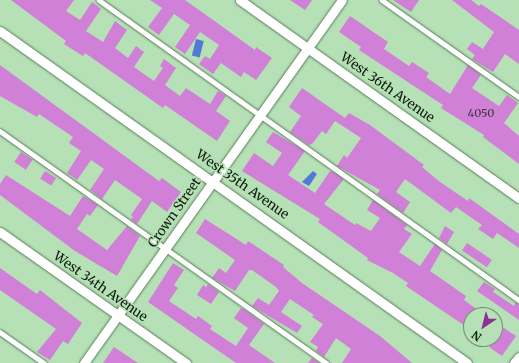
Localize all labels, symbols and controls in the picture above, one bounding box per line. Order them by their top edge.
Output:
street label: West 36th Avenue [337,50,437,126]
house number: 4050 [468,106,494,120]
street label: West 35th Avenue [192,147,292,223]
street label: Crown Street [145,175,205,251]
street label: West 34th Avenue [50,249,150,325]
north arrow [463,307,503,347]
text: N [469,328,484,344]

